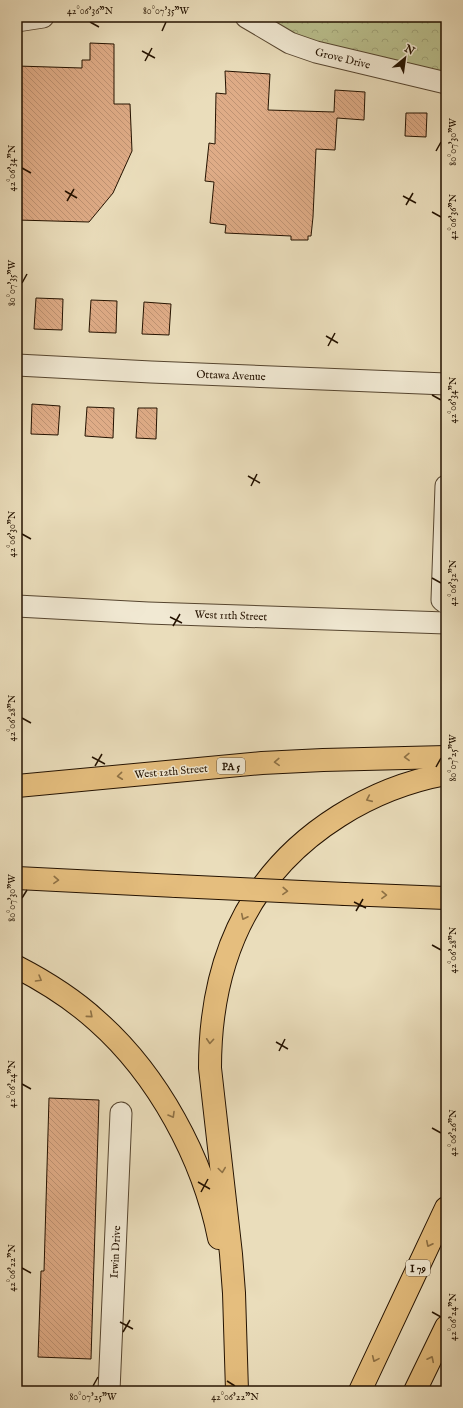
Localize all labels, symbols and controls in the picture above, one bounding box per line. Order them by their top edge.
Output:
text: 42°06'36"N [67,5,113,18]
text: 80°07'35"W [143,5,190,18]
north arrow [385,38,425,78]
text: N [401,41,417,59]
street label: Grove Drive [314,45,372,73]
text: 80°07'30"W [447,118,460,166]
text: 42°06'34"N [6,144,19,191]
text: 42°06'36"N [447,194,460,240]
text: 80°07'35"W [6,259,19,306]
street label: Ottawa Avenue [196,368,266,384]
text: 42°06'34"N [447,376,460,423]
text: 42°06'30"N [6,510,19,557]
text: 42°06'32"N [447,559,460,606]
street label: West 11th Street [194,608,268,624]
text: 42°06'28"N [6,694,19,741]
text: 80°07'25"W [447,734,460,782]
one-way arrow [404,753,410,762]
road number: PA 5 [217,758,245,774]
one-way arrow [274,758,280,767]
street label: West 12th Street [134,762,209,782]
one-way arrow [117,772,123,781]
one-way arrow [366,794,374,802]
text: 80°07'30"W [6,874,19,922]
one-way arrow [53,876,59,884]
one-way arrow [282,887,288,895]
one-way arrow [381,891,387,900]
one-way arrow [241,912,249,920]
text: 42°06'28"N [447,926,460,973]
one-way arrow [35,974,42,981]
one-way arrow [86,1011,93,1018]
one-way arrow [206,1038,214,1044]
text: 42°06'24"N [6,1060,19,1108]
text: 42°06'26"N [447,1109,460,1157]
one-way arrow [168,1111,175,1119]
one-way arrow [217,1167,226,1173]
street label: Irwin Drive [108,1225,124,1279]
one-way arrow [426,1239,434,1247]
text: 42°06'22"N [6,1244,19,1292]
road number: I 79 [406,1260,430,1276]
text: 42°06'24"N [447,1293,460,1341]
one-way arrow [372,1355,380,1362]
one-way arrow [426,1356,433,1363]
text: 80°07'25"W [69,1391,117,1404]
text: 42°06'22"N [211,1391,259,1404]

